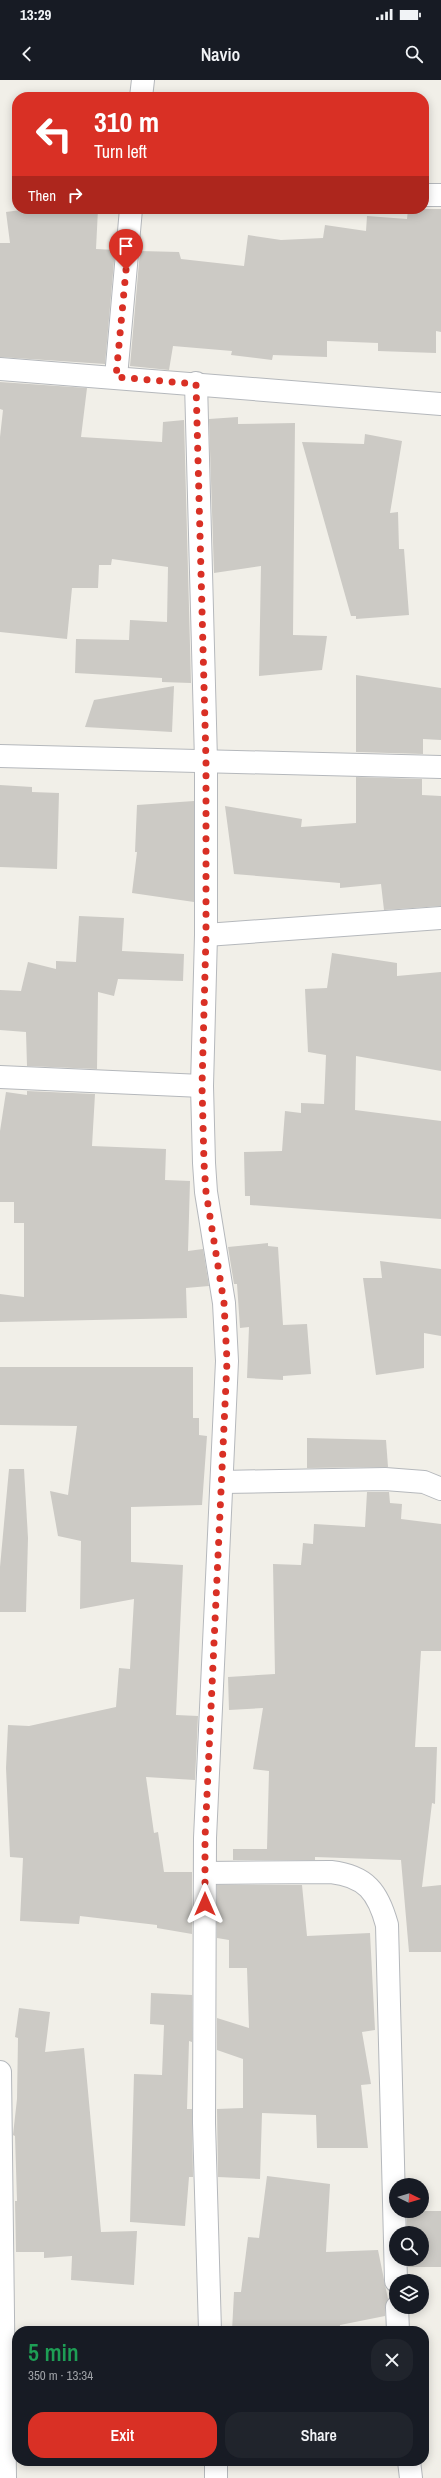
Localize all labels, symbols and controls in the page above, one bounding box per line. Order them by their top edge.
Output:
text: 13:29 [20,4,51,25]
text: Navio [201,42,240,67]
icon: back [16,43,38,65]
icon: search [403,43,425,65]
text: 310 m [94,103,159,141]
icon: left [28,108,80,160]
text: Turn left [94,139,147,164]
icon: right [64,184,86,206]
text: Then [28,185,56,206]
pin [109,229,143,270]
icon: arrive [115,235,137,257]
position arrow [184,1883,226,1925]
north arrow [389,2178,429,2218]
map controls [389,2178,429,2314]
button: search [389,2226,429,2266]
button: layers [389,2274,429,2314]
text: 5 min [28,2336,79,2368]
button: close [371,2339,413,2381]
text: 350 m · 13:34 [28,2367,93,2384]
button: Exit [28,2412,217,2458]
button: Share [225,2412,413,2458]

